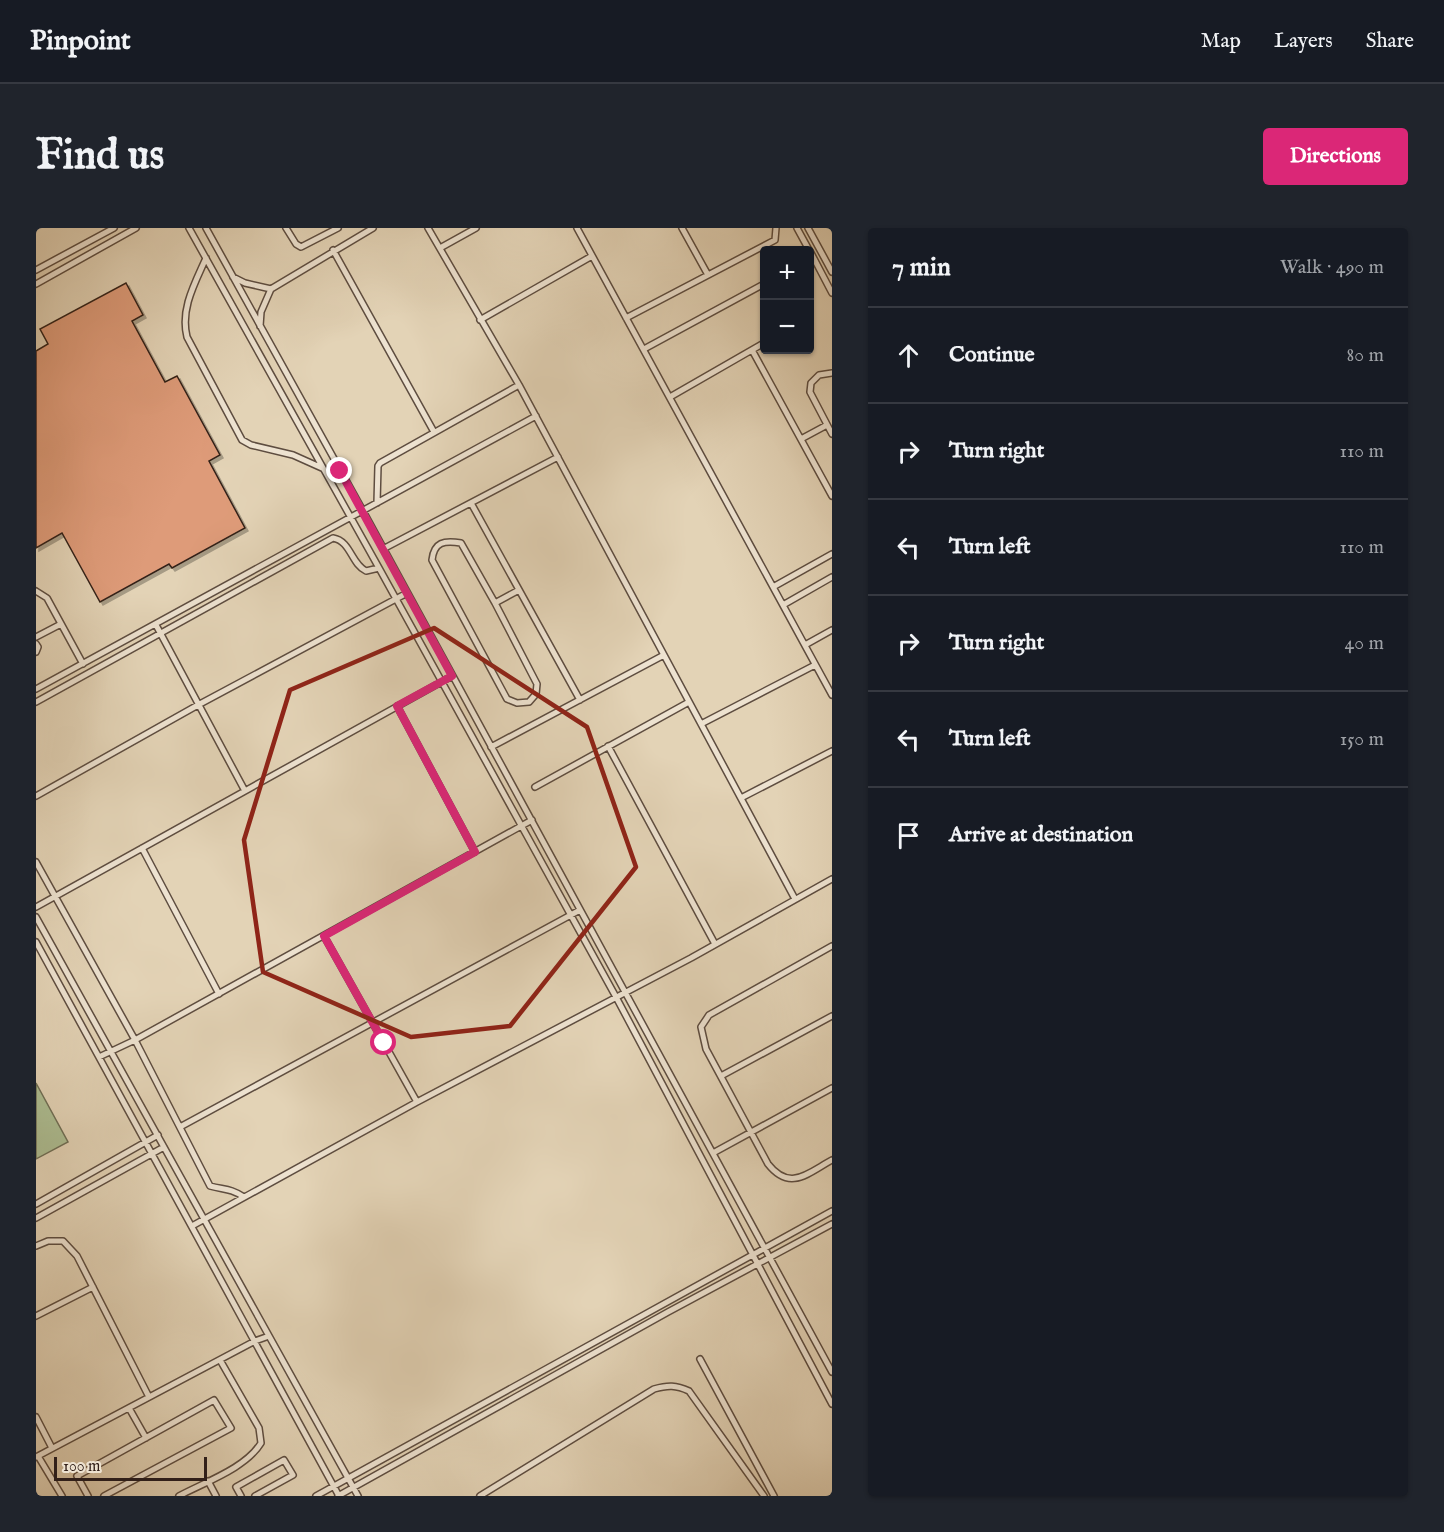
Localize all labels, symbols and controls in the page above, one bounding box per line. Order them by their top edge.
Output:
text: Pinpoint [30,24,131,59]
text: Map [1201,28,1241,55]
text: Layers [1274,28,1333,55]
text: Share [1366,28,1414,55]
button: Directions [1263,128,1408,185]
text: Find us [36,130,164,183]
map controls [760,246,814,354]
button: + [760,246,814,300]
text: 7 min [892,251,951,284]
text: Walk · 490 m [1280,255,1384,280]
button: − [760,300,814,354]
icon: ahead [892,339,925,372]
text: Continue [949,341,1035,369]
text: 80 m [1347,343,1384,368]
icon: right [892,435,925,468]
text: Turn right [949,437,1044,465]
text: 110 m [1340,439,1384,464]
route end [326,457,352,483]
icon: left [892,531,925,564]
text: Turn left [949,533,1031,561]
text: 110 m [1340,535,1384,560]
icon: right [892,627,925,660]
text: Turn right [949,629,1044,657]
text: 40 m [1345,631,1384,656]
icon: left [892,723,925,756]
text: Turn left [949,725,1031,753]
text: 150 m [1340,727,1384,752]
icon: arrive [892,819,925,852]
text: Arrive at destination [949,821,1133,849]
route start [370,1029,396,1055]
scale bar [54,1454,207,1482]
text: 100 m [63,1457,100,1477]

